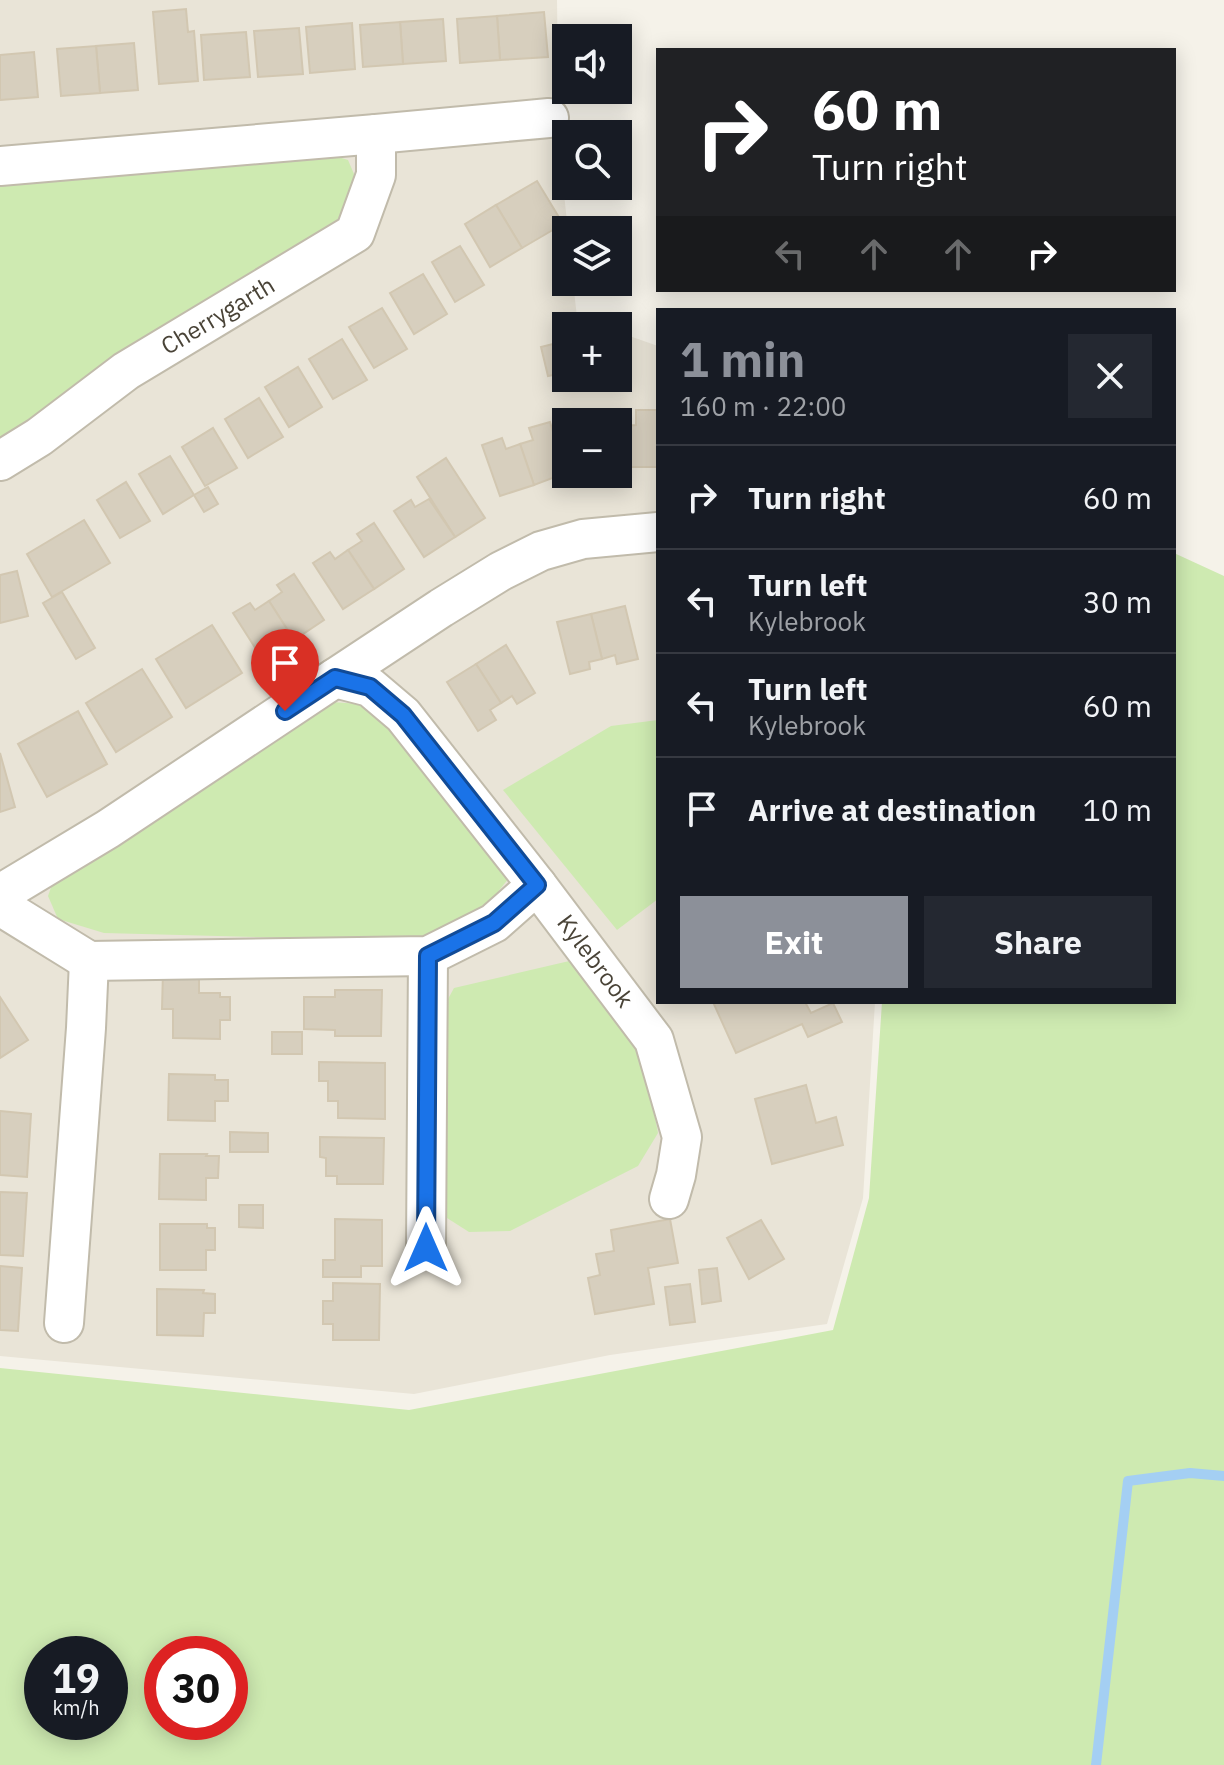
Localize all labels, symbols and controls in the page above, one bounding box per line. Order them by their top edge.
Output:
map controls [552,24,632,488]
button: sound [552,24,632,104]
text: 60 m [812,73,942,145]
icon: right [680,80,784,184]
button: search [552,120,632,200]
text: Turn right [812,143,968,190]
button: layers [552,216,632,296]
icon: left [768,232,812,276]
icon: ahead [852,232,896,276]
icon: ahead [936,232,980,276]
icon: right [1020,232,1064,276]
street label: Cherrygarth [155,269,280,362]
button: + [552,312,632,392]
text: 1 min [680,328,805,390]
button: close [1068,334,1152,418]
text: 160 m · 22:00 [680,389,846,423]
button: − [552,408,632,488]
icon: right [680,475,724,519]
text: Turn right [748,478,886,517]
text: 60 m [1083,478,1152,517]
text: Turn left [748,565,867,604]
icon: left [680,579,724,623]
text: 30 m [1083,582,1152,621]
text: Kylebrook [748,604,866,638]
pin [251,629,319,711]
icon: arrive [263,641,307,685]
text: Turn left [748,669,867,708]
icon: left [680,683,724,727]
text: 60 m [1083,686,1152,725]
text: Kylebrook [748,708,866,742]
icon: arrive [680,787,724,831]
text: Arrive at destination [748,790,1036,829]
text: 10 m [1083,790,1152,829]
button: Exit [680,896,908,988]
button: Share [924,896,1152,988]
street label: Kylebrook [550,907,642,1014]
position arrow [384,1206,468,1290]
speed limit sign: 30 [144,1636,248,1740]
text: 19 [52,1652,100,1704]
text: km/h [52,1694,100,1721]

